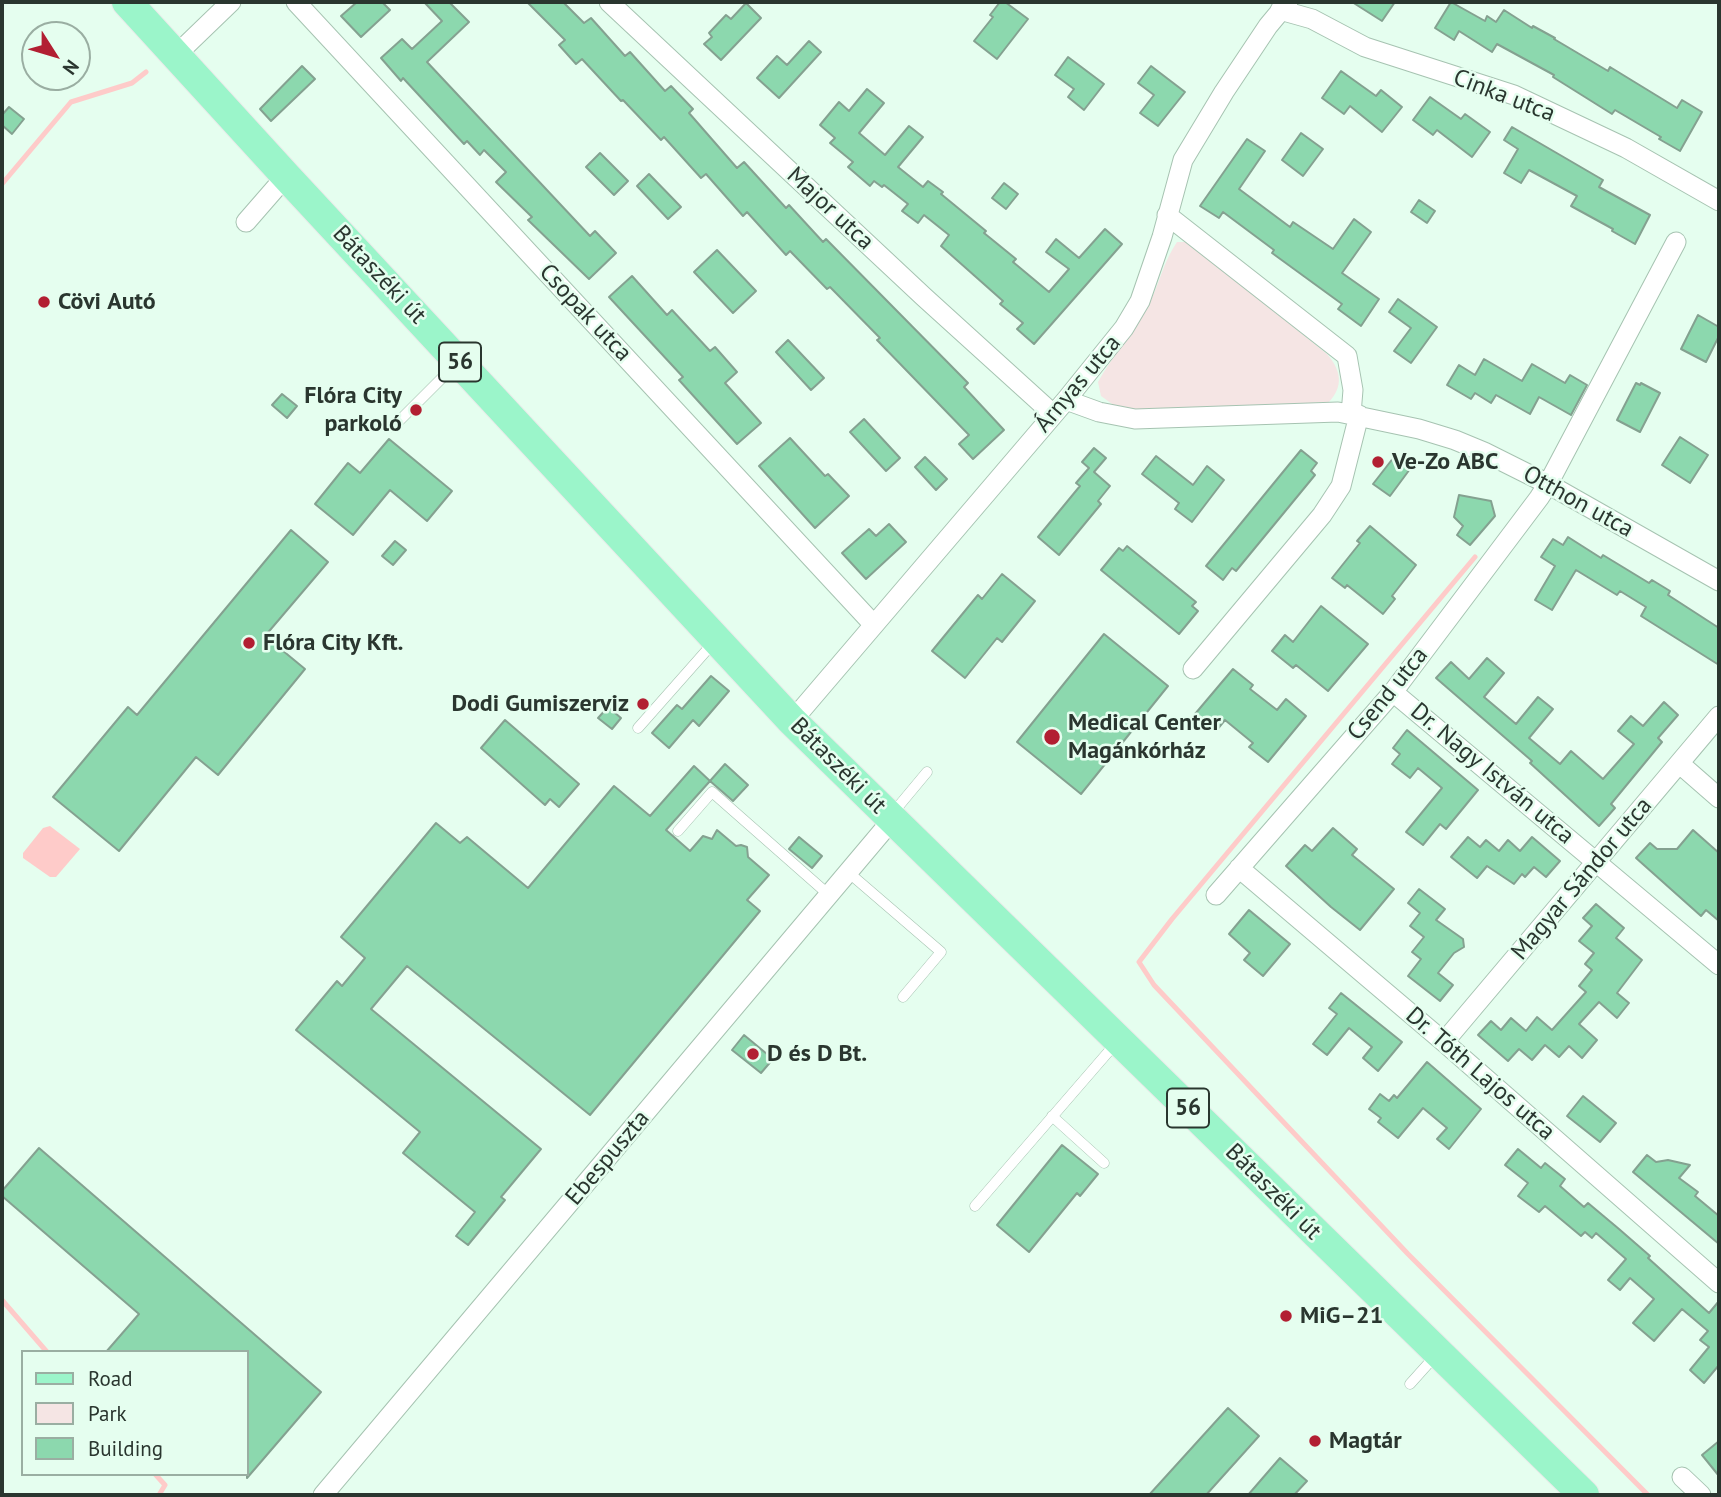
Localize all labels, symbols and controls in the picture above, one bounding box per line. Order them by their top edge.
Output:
north arrow [21,21,91,91]
text: N [58,55,85,80]
street label: Cinka utca [1449,63,1559,129]
street label: Major utca [781,162,879,256]
street label: Bátaszéki út [326,220,432,330]
street label: Csopak utca [533,258,637,368]
place label: Cövi Autó [58,288,156,316]
marker: Cövi Autó [36,294,52,310]
street label: Árnyas utca [1029,329,1127,439]
road number: 56 [439,342,481,382]
place label: Flóra City parkoló [304,382,402,438]
marker: Flóra City parkoló [408,402,424,418]
place label: Ve-Zo ABC [1392,448,1498,476]
marker: Ve-Zo ABC [1370,454,1386,470]
street label: Otthon utca [1518,460,1638,544]
place label: Flóra City Kft. [263,629,403,657]
marker: Flóra City Kft. [241,635,257,651]
street label: Csend utca [1342,642,1434,746]
place label: Dodi Gumiszerviz [451,690,629,718]
marker: Dodi Gumiszerviz [635,696,651,712]
street label: Dr. Nagy István utca [1405,697,1579,851]
place label: Medical Center Magánkórház [1068,709,1221,765]
street label: Bátaszéki út [784,712,892,820]
marker: Medical Center Magánkórház [1042,727,1062,747]
street label: Magyar Sándor utca [1506,792,1658,966]
street label: Dr. Tóth Lajos utca [1399,1001,1561,1147]
place label: D és D Bt. [767,1040,867,1068]
marker: D és D Bt. [745,1046,761,1062]
road number: 56 [1167,1088,1209,1128]
street label: Ebespuszta [560,1105,656,1211]
street label: Bátaszéki út [1219,1138,1327,1246]
place label: MiG–21 [1300,1302,1383,1330]
marker: MiG–21 [1278,1308,1294,1324]
legend [21,1350,248,1476]
text: Road [88,1365,132,1392]
text: Park [88,1400,127,1427]
place label: Magtár [1329,1427,1402,1455]
marker: Magtár [1307,1433,1323,1449]
text: Building [88,1435,163,1462]

